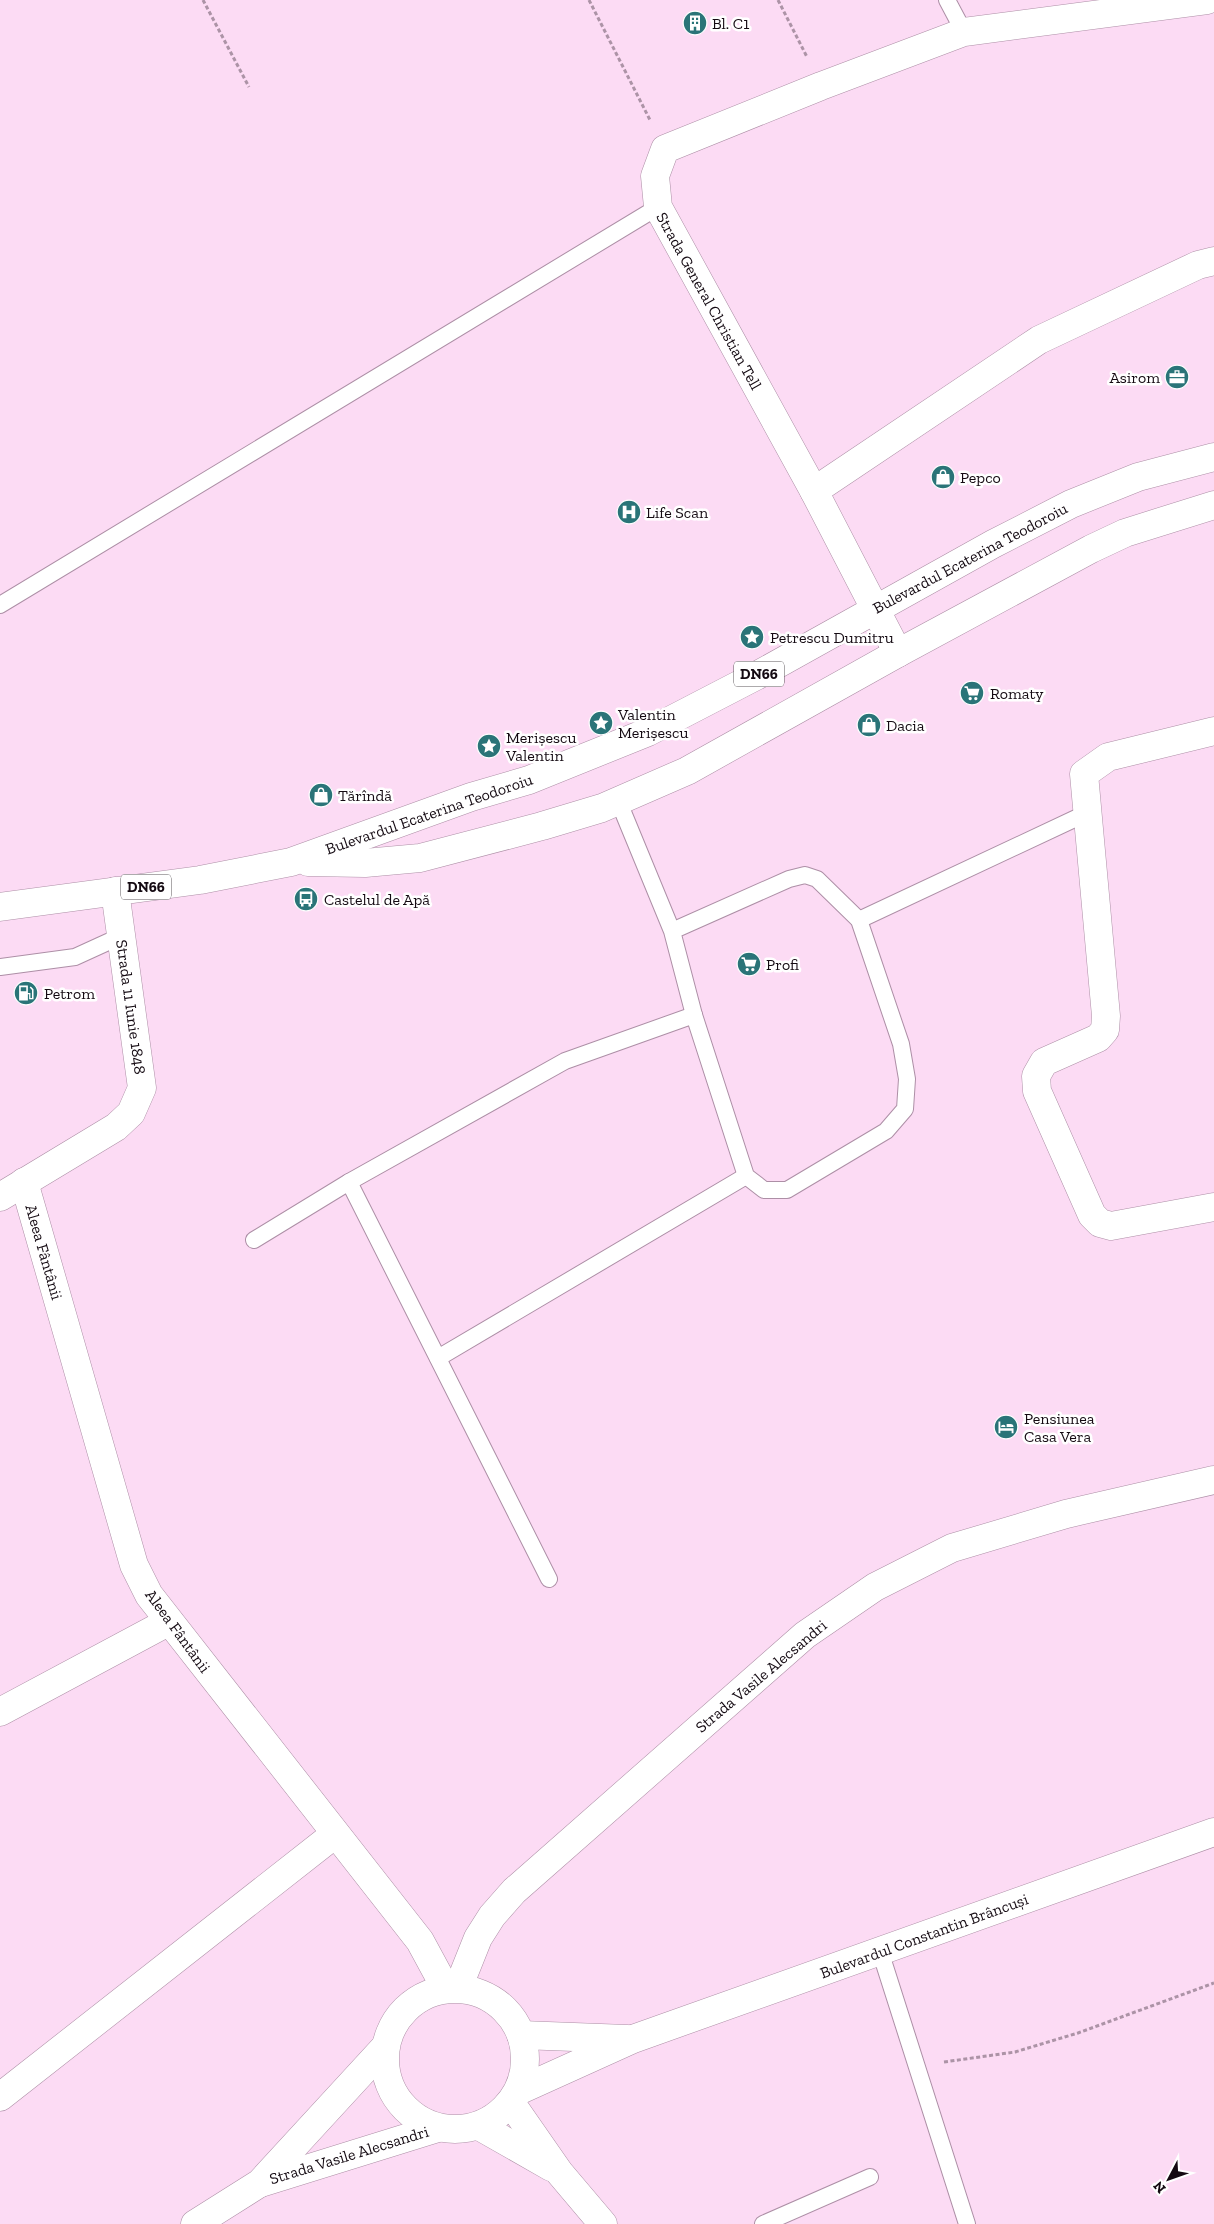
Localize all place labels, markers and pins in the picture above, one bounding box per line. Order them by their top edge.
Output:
building icon: Bl. C1 [682,10,708,36]
place label: Bl. C1 [712,14,749,33]
office icon: Asirom [1164,364,1190,390]
place label: Asirom [1109,368,1160,387]
shop icon: Pepco [930,464,956,490]
place label: Pepco [960,468,1001,487]
hospital icon: Life Scan [616,499,642,525]
place label: Life Scan [646,503,709,522]
place icon: Petrescu Dumitru [739,624,765,650]
place label: Petrescu Dumitru [770,628,894,647]
supermarket icon: Romaty [959,680,985,706]
place label: Romaty [990,684,1044,703]
place label: Valentin Merișescu [617,705,688,742]
place icon: Valentin Merișescu [588,710,614,736]
shop icon: Dacia [856,712,882,738]
place label: Dacia [886,716,925,735]
place label: Merișescu Valentin [505,728,576,765]
place icon: Merișescu Valentin [476,733,502,759]
shop icon: Tărîndă [308,782,334,808]
place label: Tărîndă [338,786,392,805]
bus stop icon: Castelul de Apă [293,886,319,912]
place label: Castelul de Apă [324,890,430,909]
supermarket icon: Profi [736,951,762,977]
place label: Profi [766,955,799,974]
fuel station icon: Petrom [13,980,39,1006]
place label: Petrom [44,984,95,1003]
place label: Pensiunea Casa Vera [1024,1409,1095,1446]
hotel icon: Pensiunea Casa Vera [993,1414,1019,1440]

